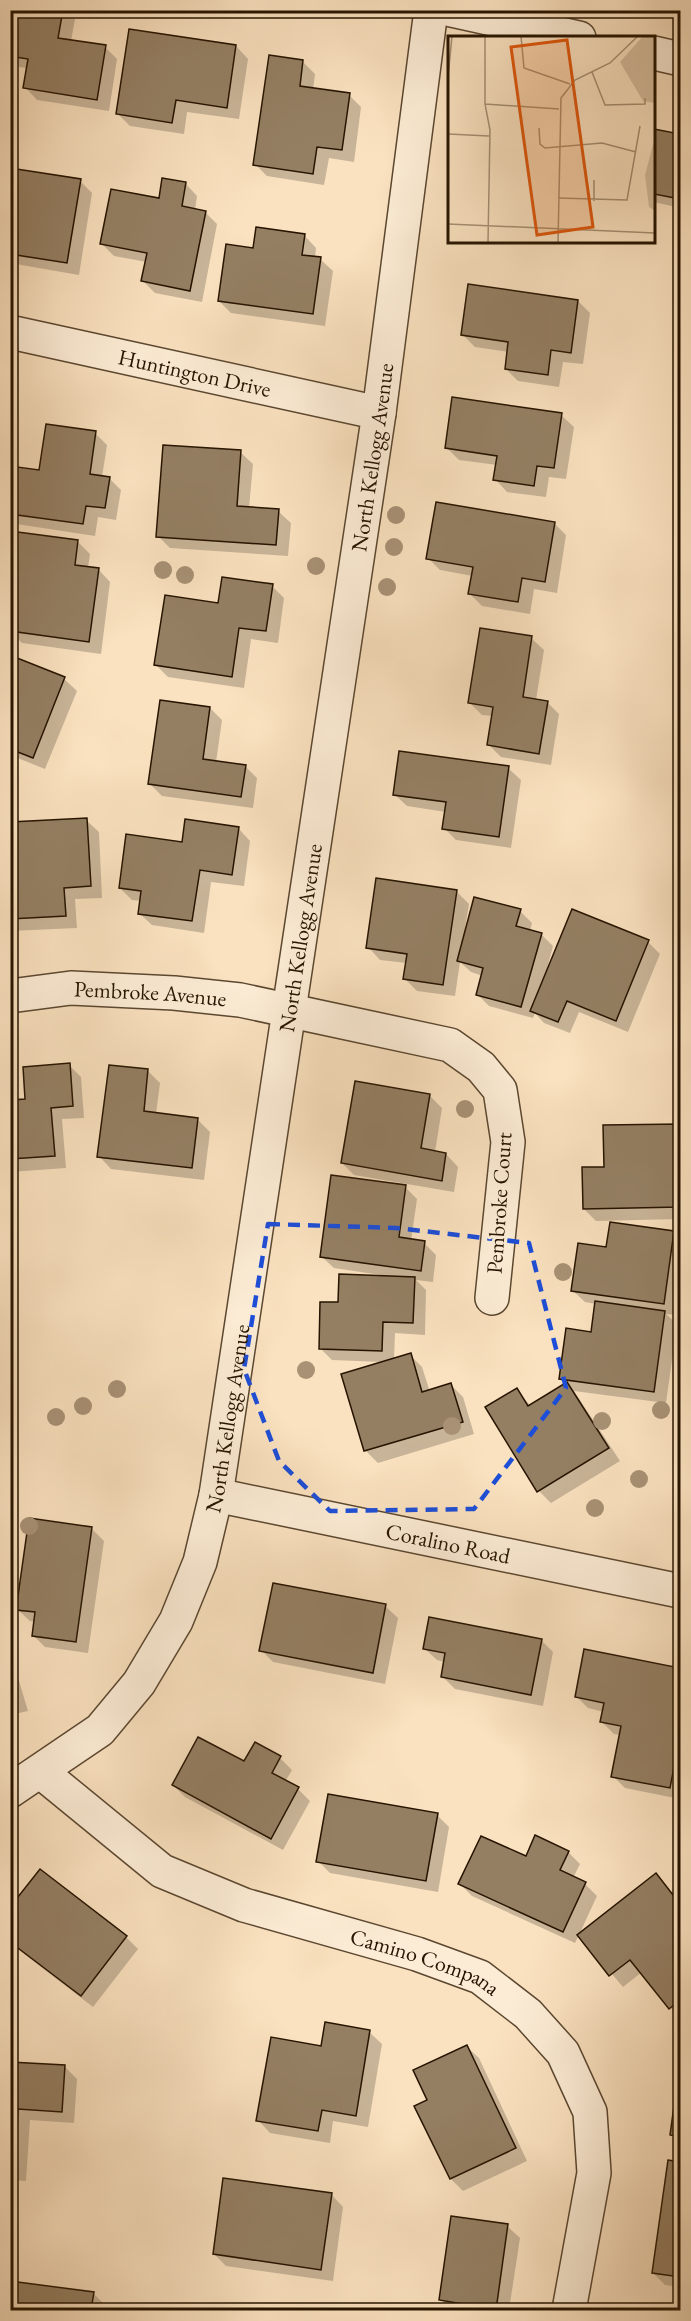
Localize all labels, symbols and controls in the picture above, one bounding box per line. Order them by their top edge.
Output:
inset map [448,36,655,243]
street label: Huntington Drive [116,342,274,403]
street label: North Kellogg Avenue [344,361,400,553]
street label: North Kellogg Avenue [271,841,328,1034]
street label: Pembroke Avenue [73,974,228,1013]
street label: Pembroke Court [480,1131,518,1275]
street label: North Kellogg Avenue [198,1322,256,1516]
street label: Coralino Road [383,1516,514,1570]
street label: Camino Compana [347,1921,506,2002]

